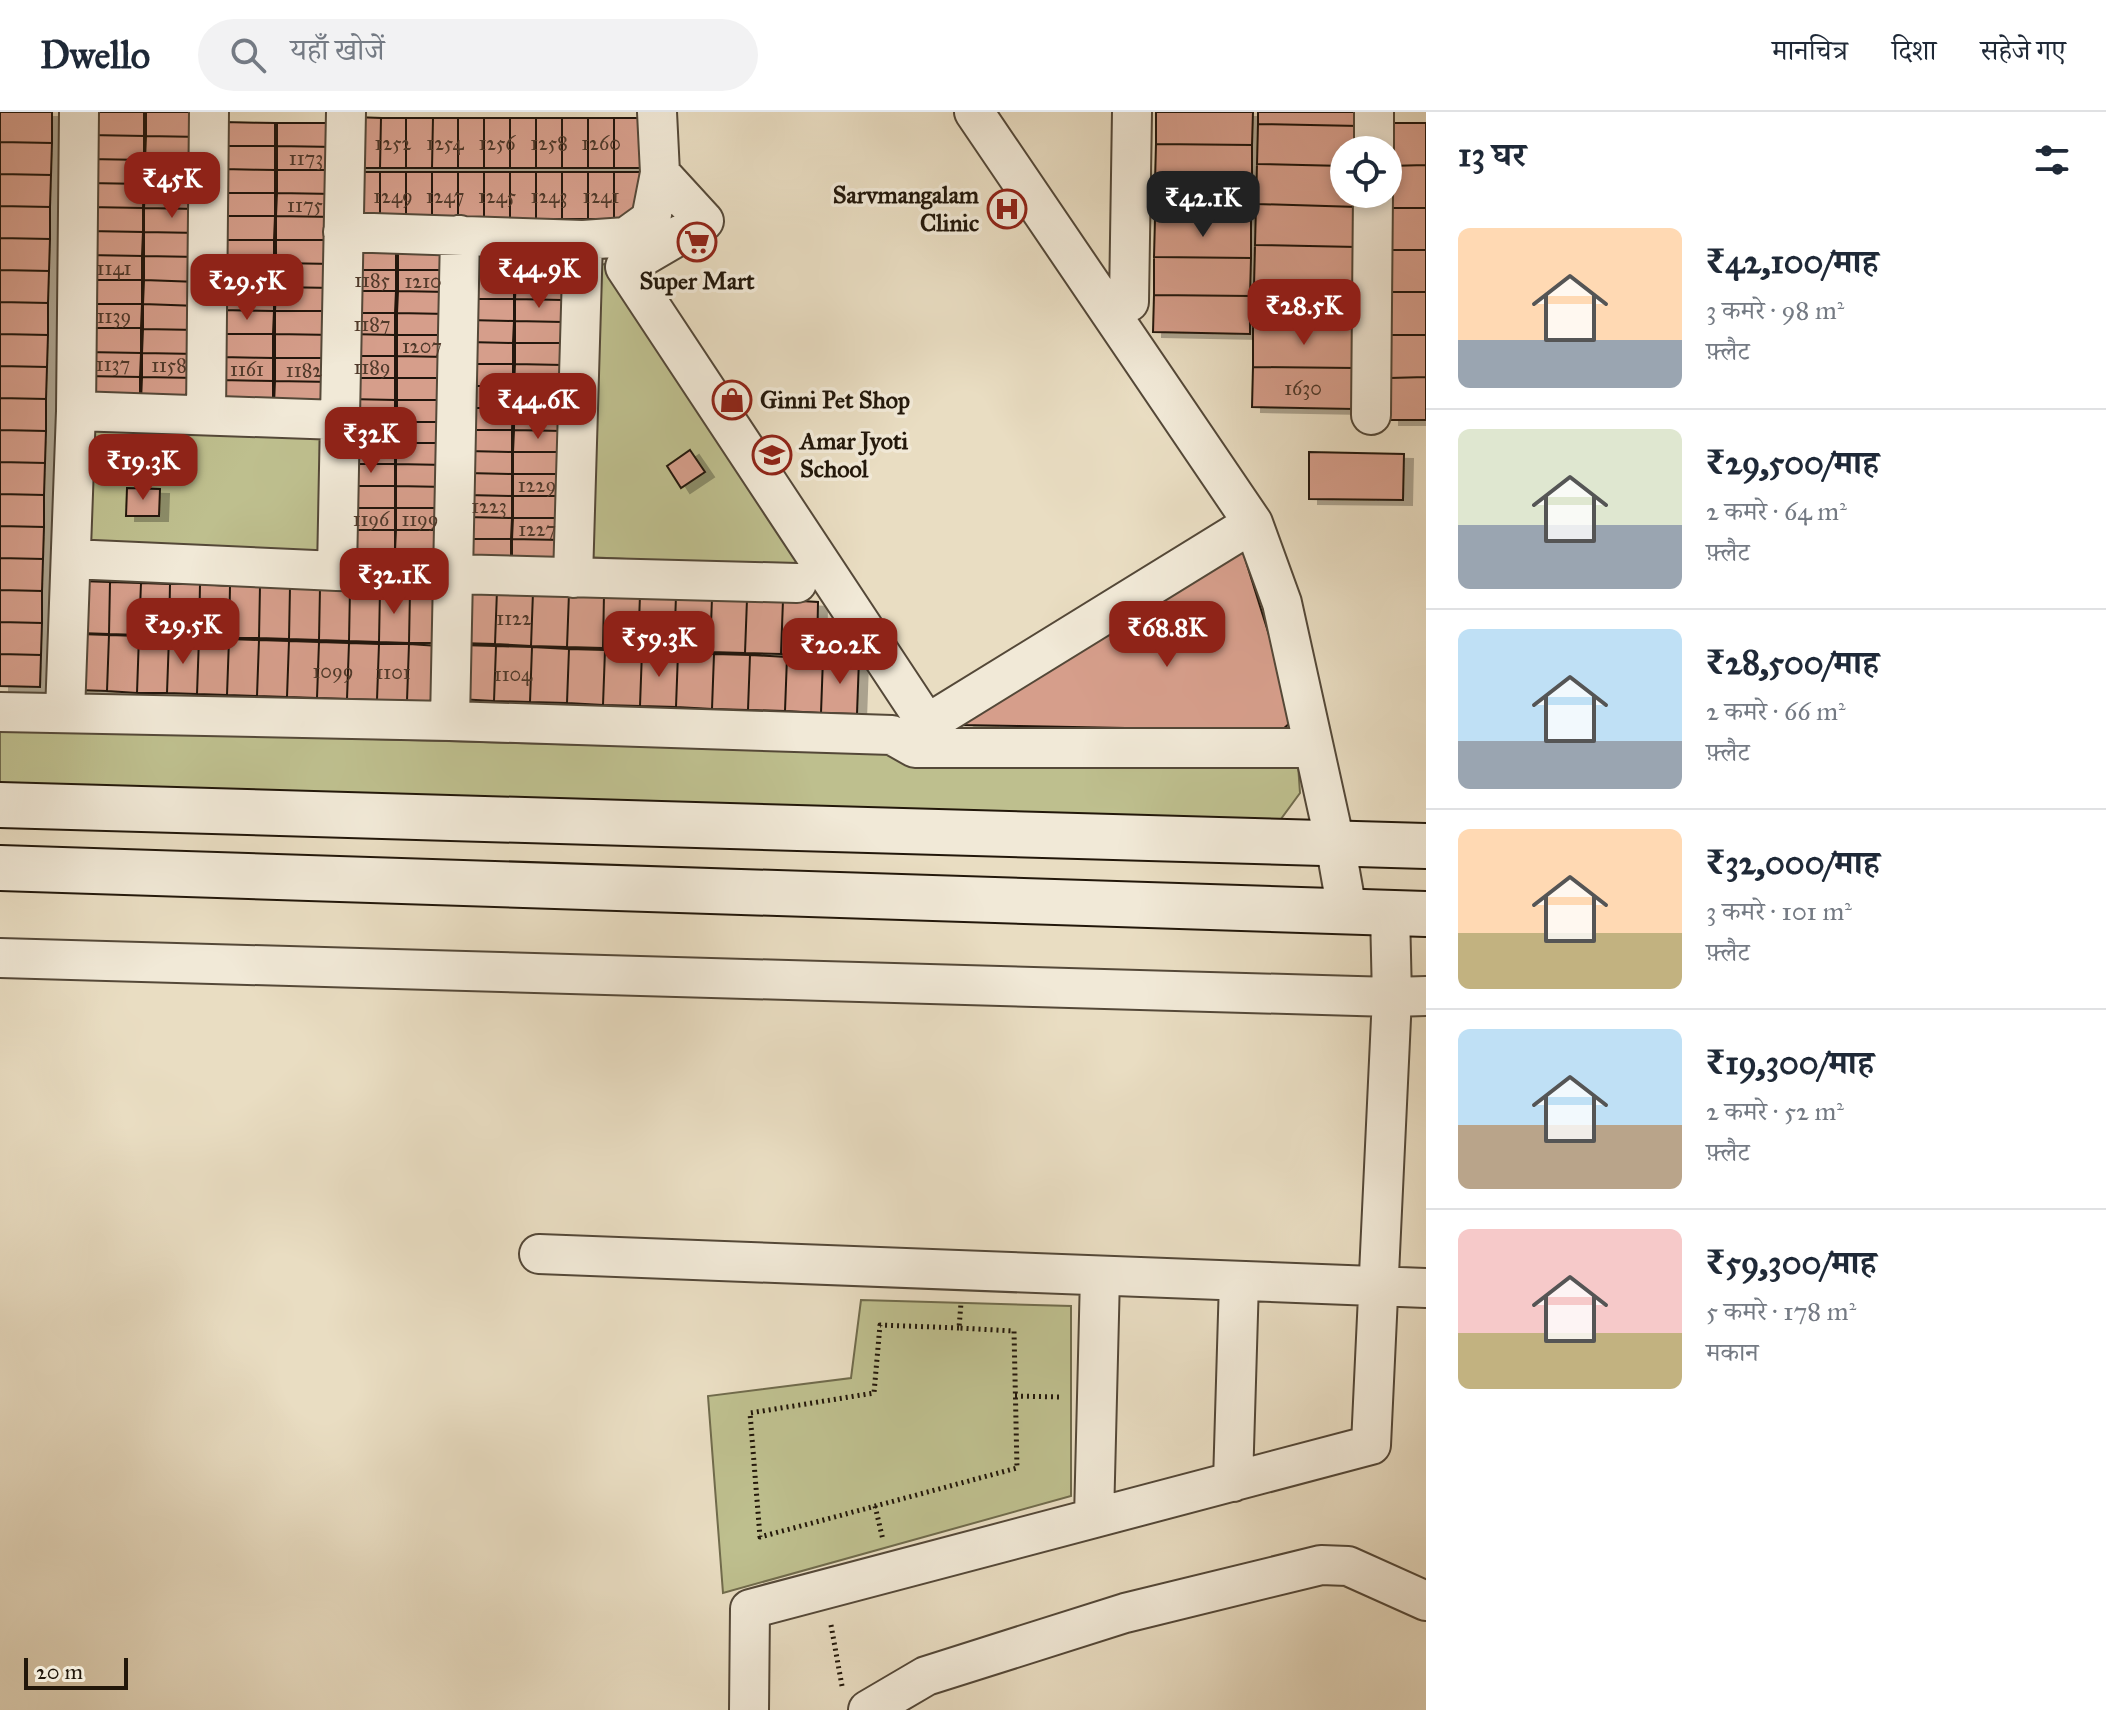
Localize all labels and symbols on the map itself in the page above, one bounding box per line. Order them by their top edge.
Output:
house number: 1252 [375,131,412,155]
house number: 1254 [426,131,465,155]
house number: 1256 [478,131,516,155]
house number: 1258 [530,131,568,155]
house number: 1260 [581,131,621,155]
house number: 1173 [289,146,323,170]
pin: ₹45K [125,152,219,220]
pin: ₹42.1K [1138,171,1268,239]
place label: Sarvmangalam Clinic [833,180,980,238]
house number: 1249 [373,184,413,208]
house number: 1247 [426,184,464,208]
house number: 1245 [478,184,516,208]
house number: 1243 [531,184,567,208]
house number: 1241 [583,184,620,208]
hospital icon: Sarvmangalam Clinic [986,188,1028,230]
house number: 1175 [287,193,323,217]
supermarket icon: Super Mart [676,221,718,263]
pin: ₹44.9K [474,242,604,310]
pin: ₹29.5K [182,254,312,322]
house number: 1141 [97,256,132,280]
place label: Super Mart [639,266,755,296]
house number: 1185 [354,268,390,292]
house number: 1210 [404,269,442,293]
pin: ₹28.5K [1239,279,1369,347]
house number: 1139 [97,304,131,328]
house number: 1187 [353,312,391,336]
house number: 1207 [402,334,442,358]
house number: 1137 [96,352,130,376]
house number: 1158 [151,353,187,377]
house number: 1189 [353,355,391,379]
house number: 1161 [230,357,264,381]
house number: 1182 [286,358,322,382]
pin: ₹44.6K [473,373,603,441]
house number: 1630 [1284,376,1322,400]
shop icon: Ginni Pet Shop [711,379,753,421]
place label: Ginni Pet Shop [760,385,910,415]
pin: ₹32K [324,407,418,475]
place label: Amar Jyoti School [798,426,909,484]
pin: ₹19.3K [78,434,208,502]
school or university icon: Amar Jyoti School [751,434,793,476]
house number: 1229 [518,473,556,497]
house number: 1223 [471,494,507,518]
house number: 1196 [353,507,390,531]
house number: 1199 [401,507,439,531]
house number: 1227 [518,517,556,541]
pin: ₹32.1K [329,548,459,616]
pin: ₹29.5K [118,598,248,666]
pin: ₹68.8K [1102,601,1232,669]
house number: 1122 [496,606,532,630]
pin: ₹59.3K [594,611,724,679]
pin: ₹20.2K [775,618,905,686]
house number: 1099 [313,659,353,683]
house number: 1101 [375,660,411,684]
house number: 1104 [494,662,533,686]
scale bar [24,1654,128,1690]

